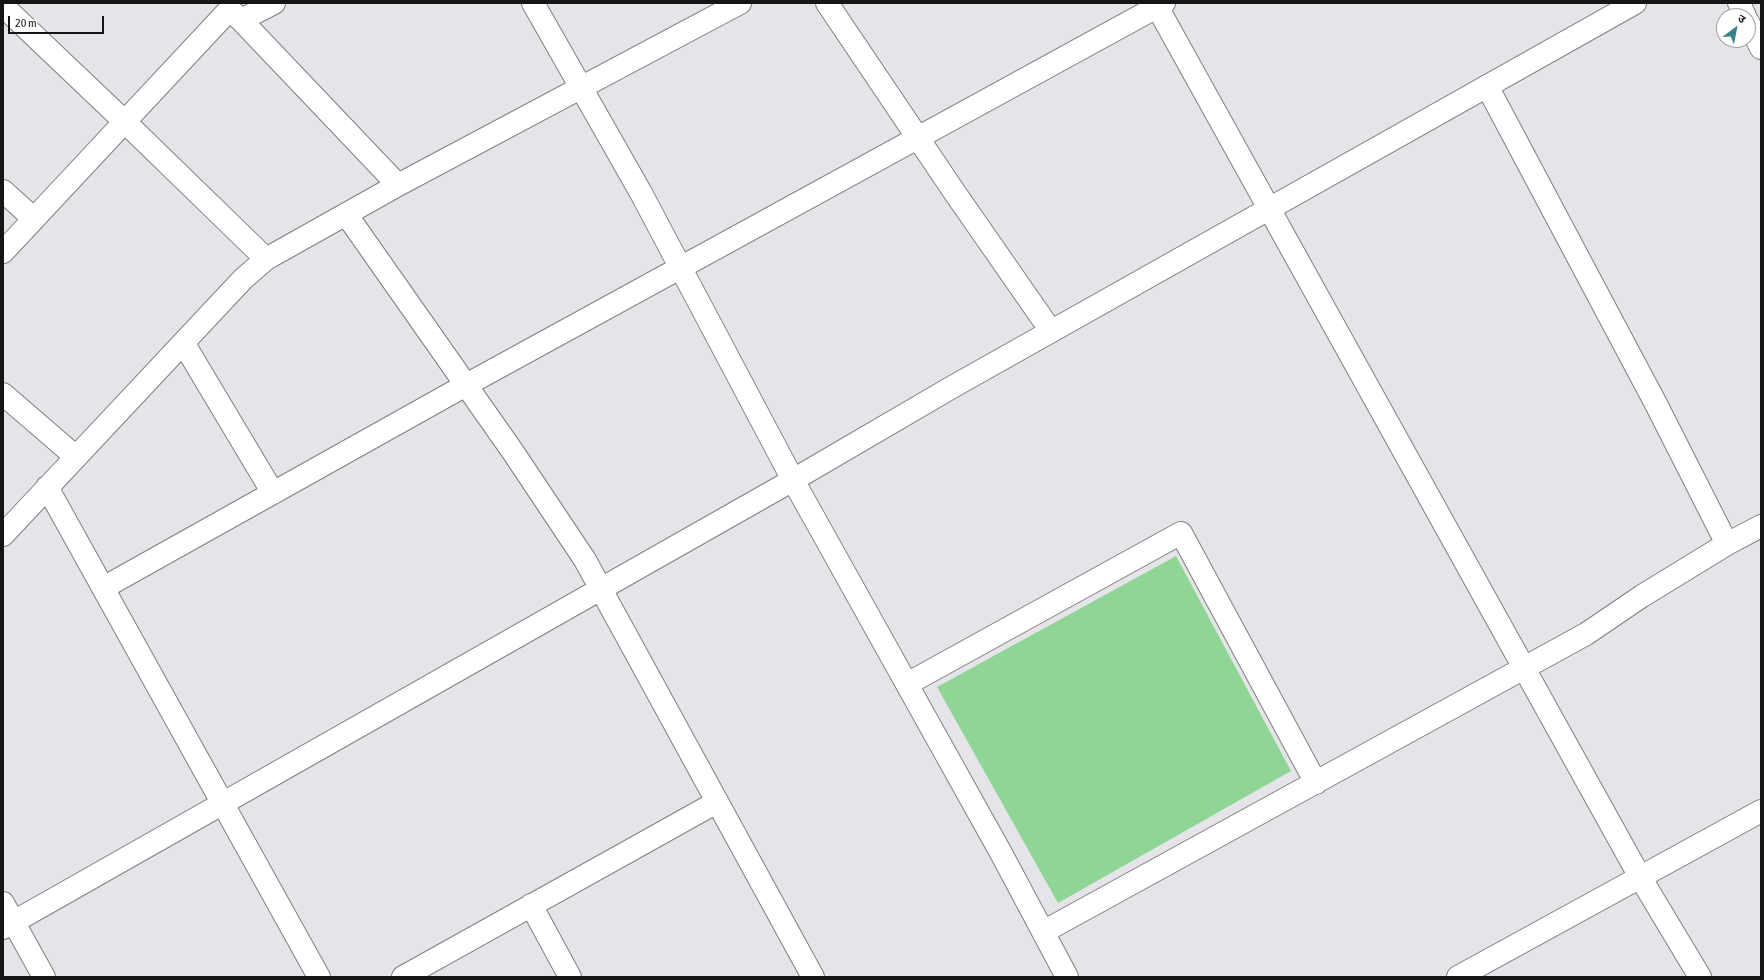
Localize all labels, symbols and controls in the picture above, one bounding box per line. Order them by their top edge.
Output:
scale bar [10,8,106,34]
north arrow [1716,8,1756,48]
text: उ [1736,12,1748,25]
text: 20 m [15,16,37,30]

